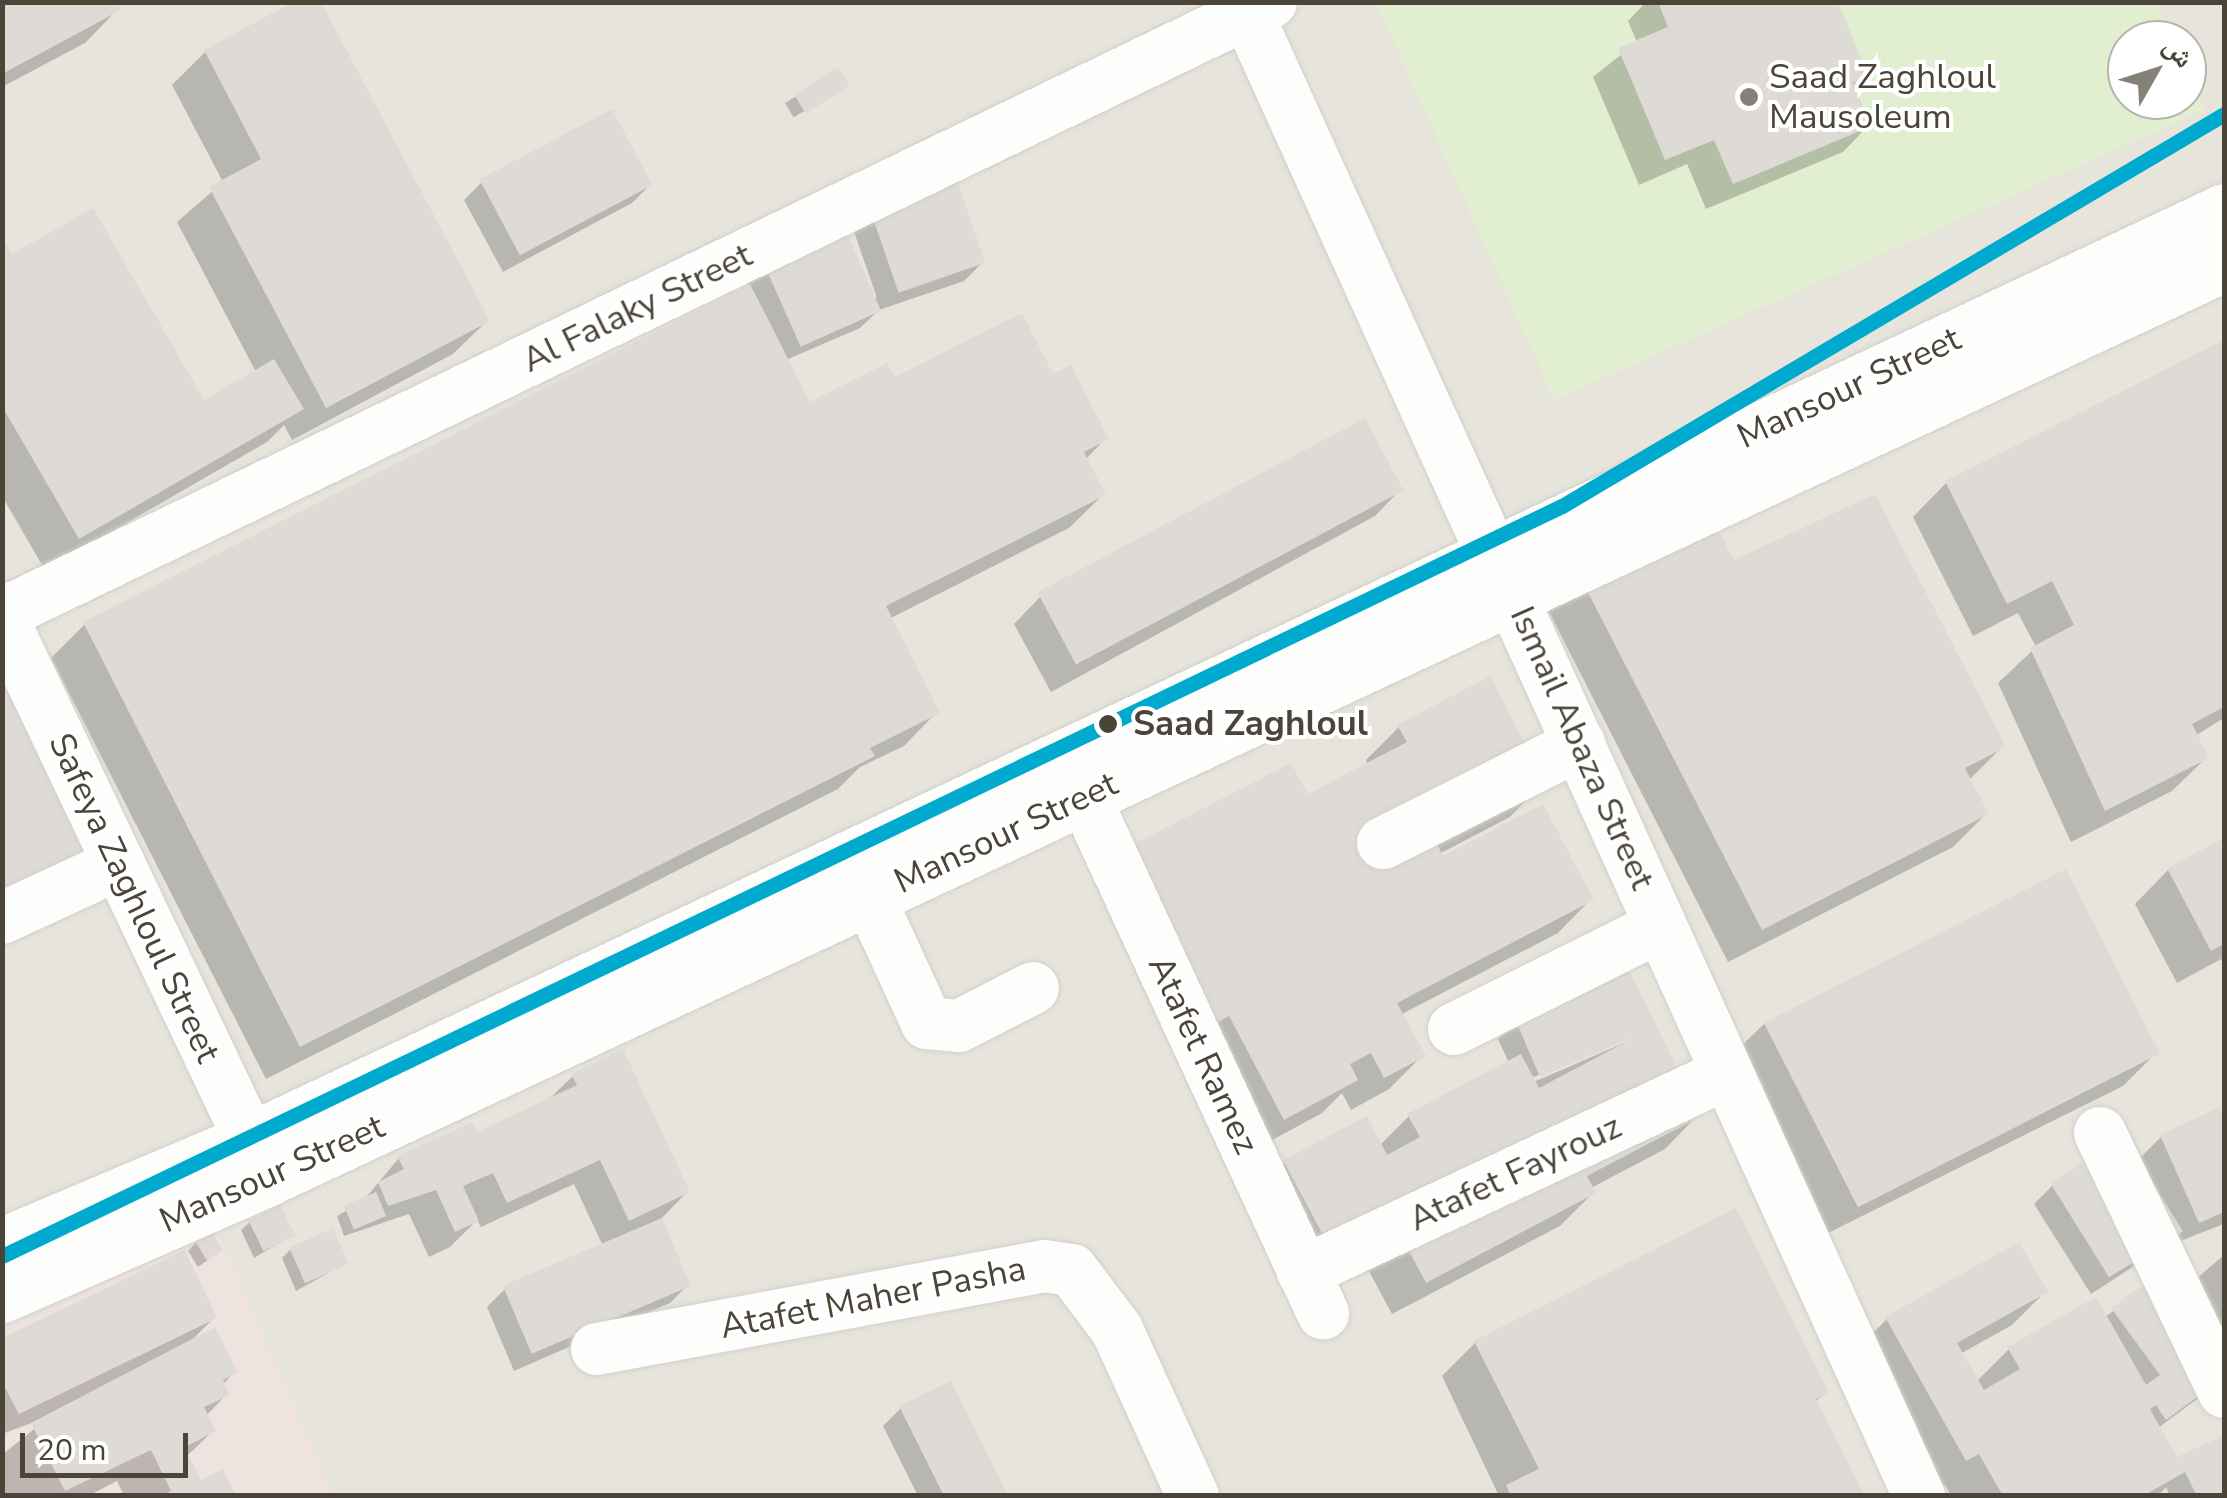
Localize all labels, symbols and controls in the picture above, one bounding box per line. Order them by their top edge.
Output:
north arrow [2107,20,2207,120]
text: ش [2155,29,2203,76]
place label: Saad Zaghloul Mausoleum [1769,56,1996,138]
marker: Saad Zaghloul Mausoleum [1738,86,1760,108]
street label: Al Falaky Street [515,234,759,382]
street label: Mansour Street [1731,318,1967,458]
street label: Ismail Abaza Street [1501,600,1663,896]
place label: Saad Zaghloul [1133,703,1368,745]
marker: Saad Zaghloul [1092,708,1124,740]
street label: Safeya Zaghloul Street [39,727,229,1069]
street label: Mansour Street [888,763,1124,903]
street label: Atafet Ramez [1139,949,1267,1161]
street label: Mansour Street [153,1106,391,1242]
street label: Atafet Fayrouz [1402,1106,1628,1240]
street label: Atafet Maher Pasha [717,1248,1029,1348]
scale bar [25,1413,192,1475]
text: 20 m [37,1430,106,1471]

